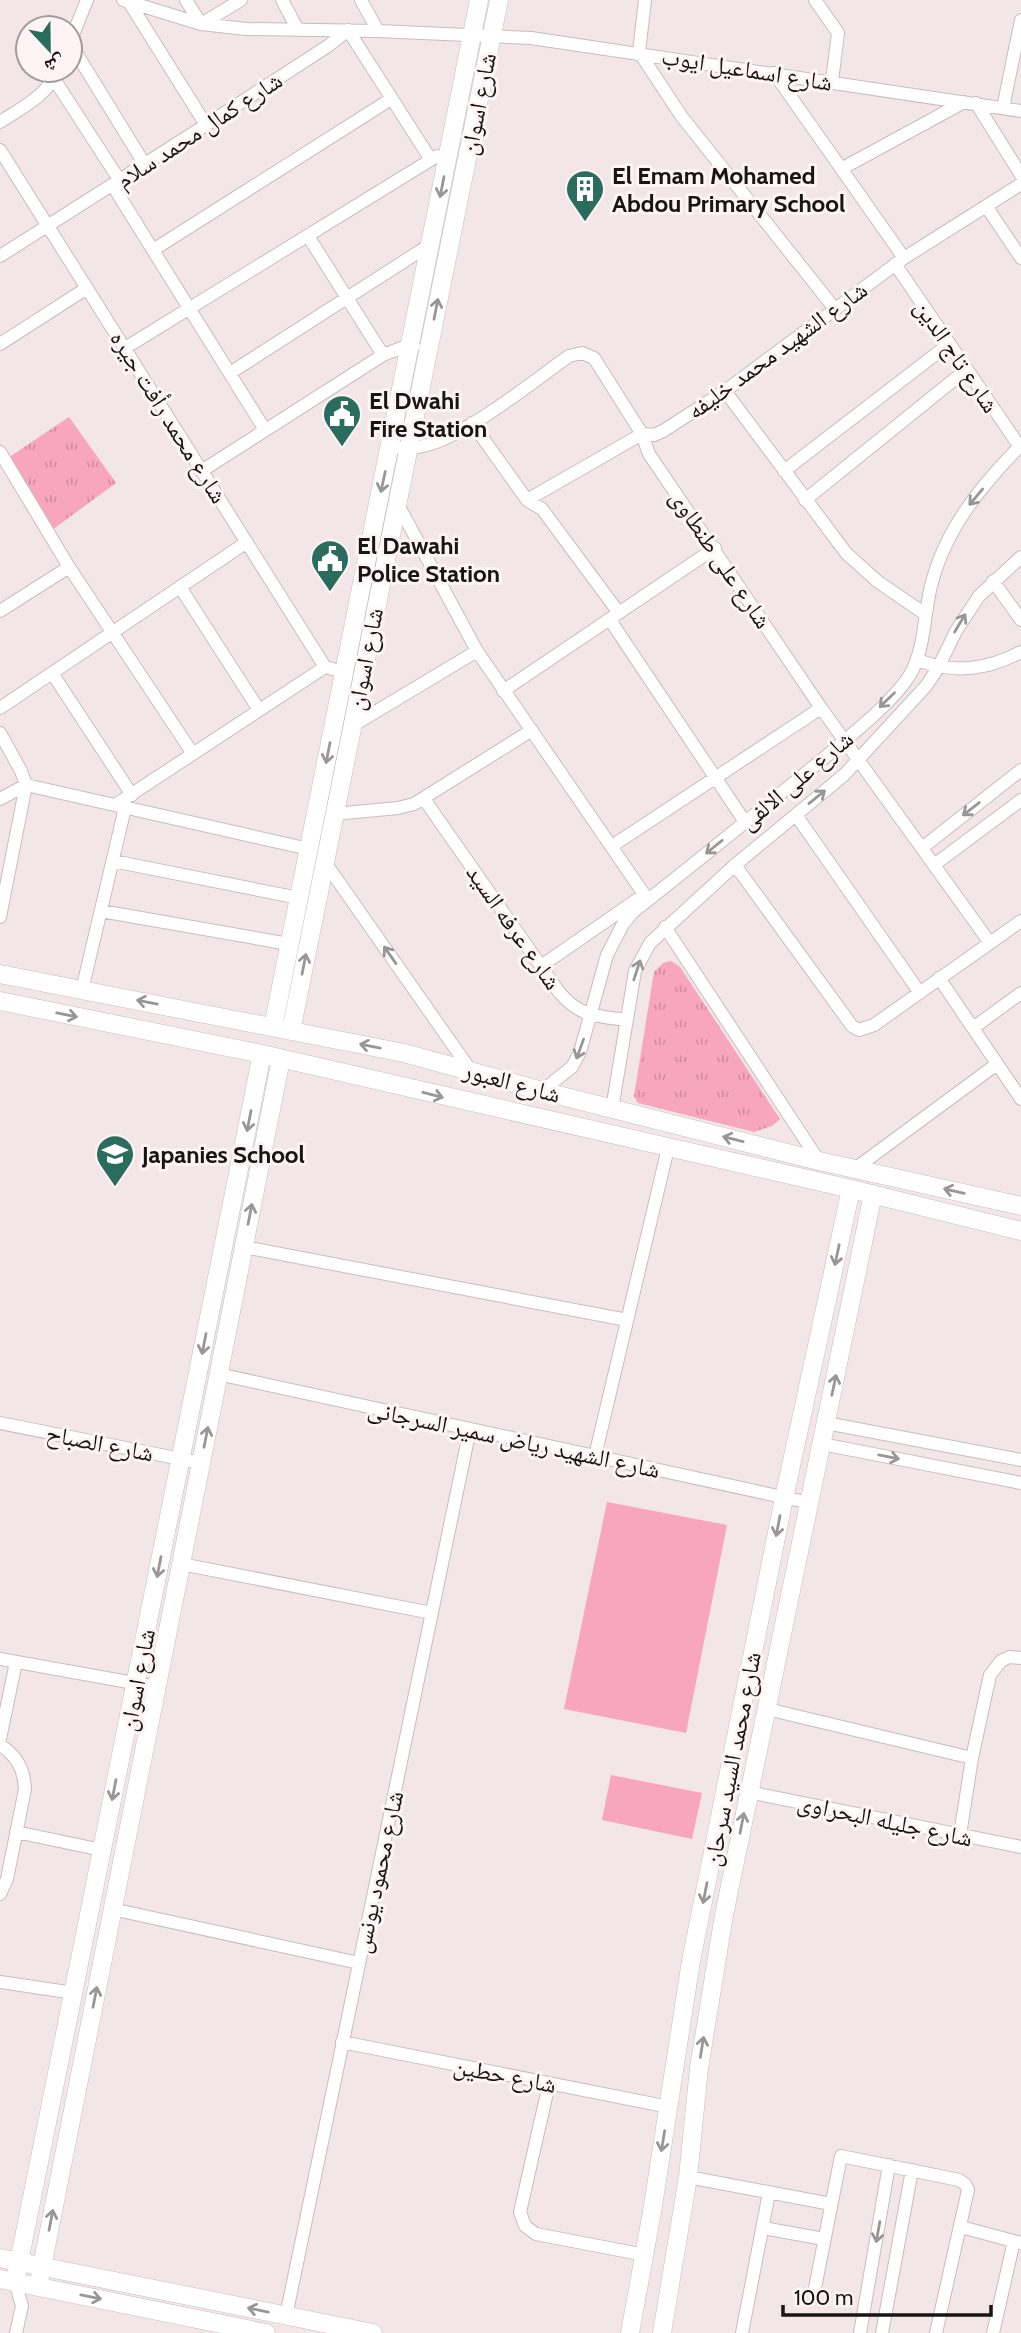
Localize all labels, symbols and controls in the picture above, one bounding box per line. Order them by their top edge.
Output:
north arrow [14,14,84,84]
street label: شارع اسماعيل ايوب [659,41,834,98]
text: ش [42,50,69,79]
street label: شارع اسوان [454,50,503,158]
street label: شارع كمال محمد سلام [110,65,289,196]
place label: El Emam Mohamed Abdou Primary School [612,161,845,218]
building icon: El Emam Mohamed Abdou Primary School [564,168,606,223]
one-way arrow [435,175,448,198]
street label: شارع الشهيد محمد خليفه [681,275,873,426]
street label: شارع تاج الدين [908,294,1005,419]
one-way arrow [430,298,444,321]
street label: شارع محمد رأفت جيره [103,325,234,509]
place label: El Dwahi Fire Station [369,386,487,443]
public building icon: El Dwahi Fire Station [321,393,363,448]
one-way arrow [376,470,390,493]
street label: شارع على طنطاوى [663,484,778,634]
one-way arrow [968,487,984,505]
place label: El Dawahi Police Station [357,531,500,588]
public building icon: El Dawahi Police Station [309,538,351,593]
street label: شارع اسوان [341,605,390,713]
one-way arrow [954,614,968,634]
one-way arrow [879,692,896,709]
street label: شارع على الالفى [733,724,860,837]
one-way arrow [321,741,334,764]
one-way arrow [808,789,826,805]
one-way arrow [963,801,981,816]
one-way arrow [705,839,723,855]
street label: شارع عرفه السيد [459,859,568,996]
one-way arrow [383,946,397,965]
one-way arrow [298,953,311,976]
one-way arrow [632,959,645,981]
one-way arrow [136,995,159,1009]
one-way arrow [55,1009,78,1022]
one-way arrow [573,1037,585,1059]
one-way arrow [359,1039,382,1052]
street label: شارع العبور [459,1055,564,1110]
one-way arrow [421,1088,444,1102]
one-way arrow [242,1109,255,1132]
one-way arrow [722,1132,745,1145]
school or university icon: Japanies School [94,1133,136,1188]
place label: Japanies School [141,1140,305,1169]
one-way arrow [944,1184,966,1197]
one-way arrow [244,1203,258,1226]
one-way arrow [829,1244,842,1266]
one-way arrow [197,1332,211,1355]
one-way arrow [828,1374,842,1397]
street label: شارع الشهيد رياض سمير السرجانى [365,1394,663,1485]
street label: شارع الصباح [44,1418,156,1469]
one-way arrow [200,1426,213,1449]
one-way arrow [877,1451,900,1464]
one-way arrow [771,1514,785,1537]
one-way arrow [152,1555,166,1578]
street label: شارع اسوان [113,1626,162,1734]
street label: شارع محمد السيد سرحان [697,1649,768,1869]
one-way arrow [107,1778,121,1801]
street label: شارع جليله البحراوى [795,1787,975,1854]
street label: شارع محمود يونس [347,1788,410,1956]
one-way arrow [736,1812,749,1835]
one-way arrow [697,1881,711,1904]
one-way arrow [89,1986,102,2009]
one-way arrow [696,2036,709,2059]
street label: شارع حطين [451,2051,559,2100]
one-way arrow [656,2130,669,2152]
one-way arrow [45,2209,58,2232]
one-way arrow [870,2220,884,2243]
scale bar [783,2274,991,2318]
text: 100 m [794,2285,853,2310]
one-way arrow [79,2291,102,2305]
one-way arrow [247,2303,270,2317]

